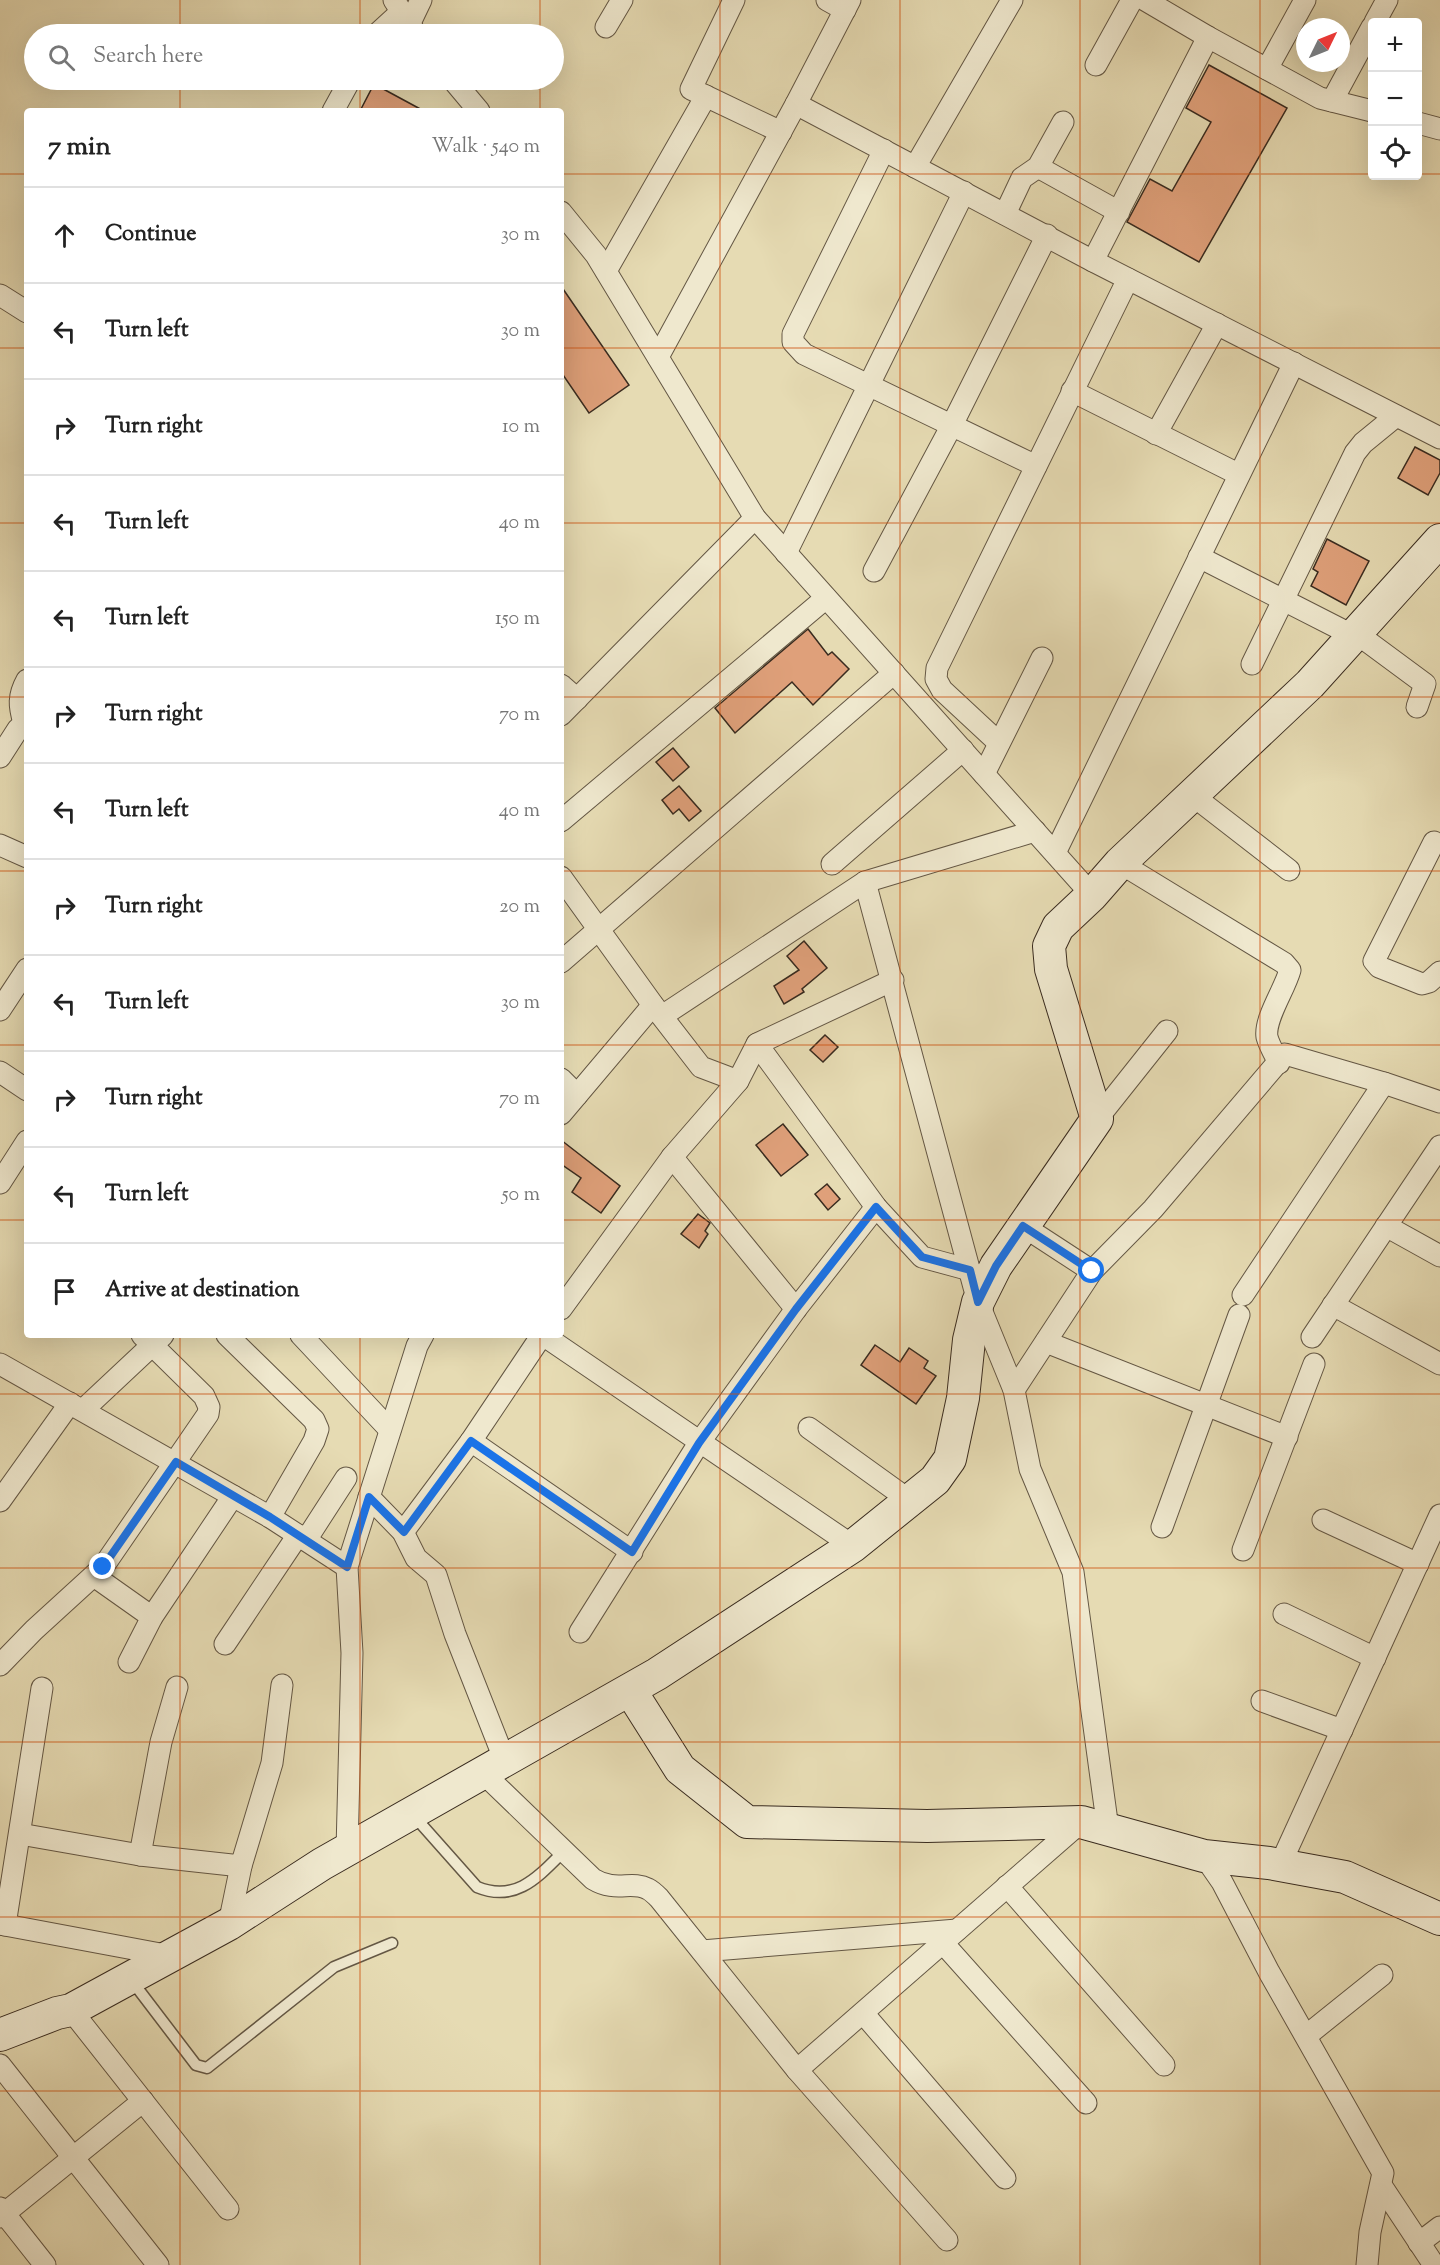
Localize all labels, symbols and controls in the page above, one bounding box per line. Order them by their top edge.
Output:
north arrow [1296,18,1350,72]
map controls [1368,18,1422,180]
button: + [1368,18,1422,72]
search box [24,24,564,90]
icon: search [45,41,78,74]
text: Search here [93,41,203,73]
button: − [1368,72,1422,126]
button: locate [1368,126,1422,180]
text: 7 min [48,129,111,166]
text: Walk · 540 m [431,133,540,162]
icon: ahead [48,219,81,252]
text: Continue [105,219,196,251]
text: 30 m [501,221,540,250]
icon: left [48,315,81,348]
text: Turn left [105,315,188,347]
text: 30 m [501,317,540,346]
icon: right [48,411,81,444]
text: Turn right [105,411,202,443]
text: 10 m [502,413,540,442]
icon: left [48,507,81,540]
text: Turn left [105,507,188,539]
text: 40 m [499,509,540,538]
icon: left [48,603,81,636]
text: Turn left [105,603,188,635]
text: 150 m [495,605,540,634]
icon: right [48,699,81,732]
text: Turn right [105,699,202,731]
text: 70 m [499,701,540,730]
icon: left [48,795,81,828]
text: Turn left [105,795,188,827]
text: 40 m [499,797,540,826]
icon: right [48,891,81,924]
text: Turn right [105,891,202,923]
text: 20 m [499,893,540,922]
icon: left [48,987,81,1020]
text: Turn left [105,987,188,1019]
text: 30 m [501,989,540,1018]
icon: right [48,1083,81,1116]
text: Turn right [105,1083,202,1115]
text: 70 m [499,1085,540,1114]
icon: left [48,1179,81,1212]
text: Turn left [105,1179,188,1211]
text: 50 m [502,1181,540,1210]
route start [1078,1257,1104,1283]
icon: arrive [48,1275,81,1308]
text: Arrive at destination [105,1275,300,1307]
route end [89,1553,115,1579]

